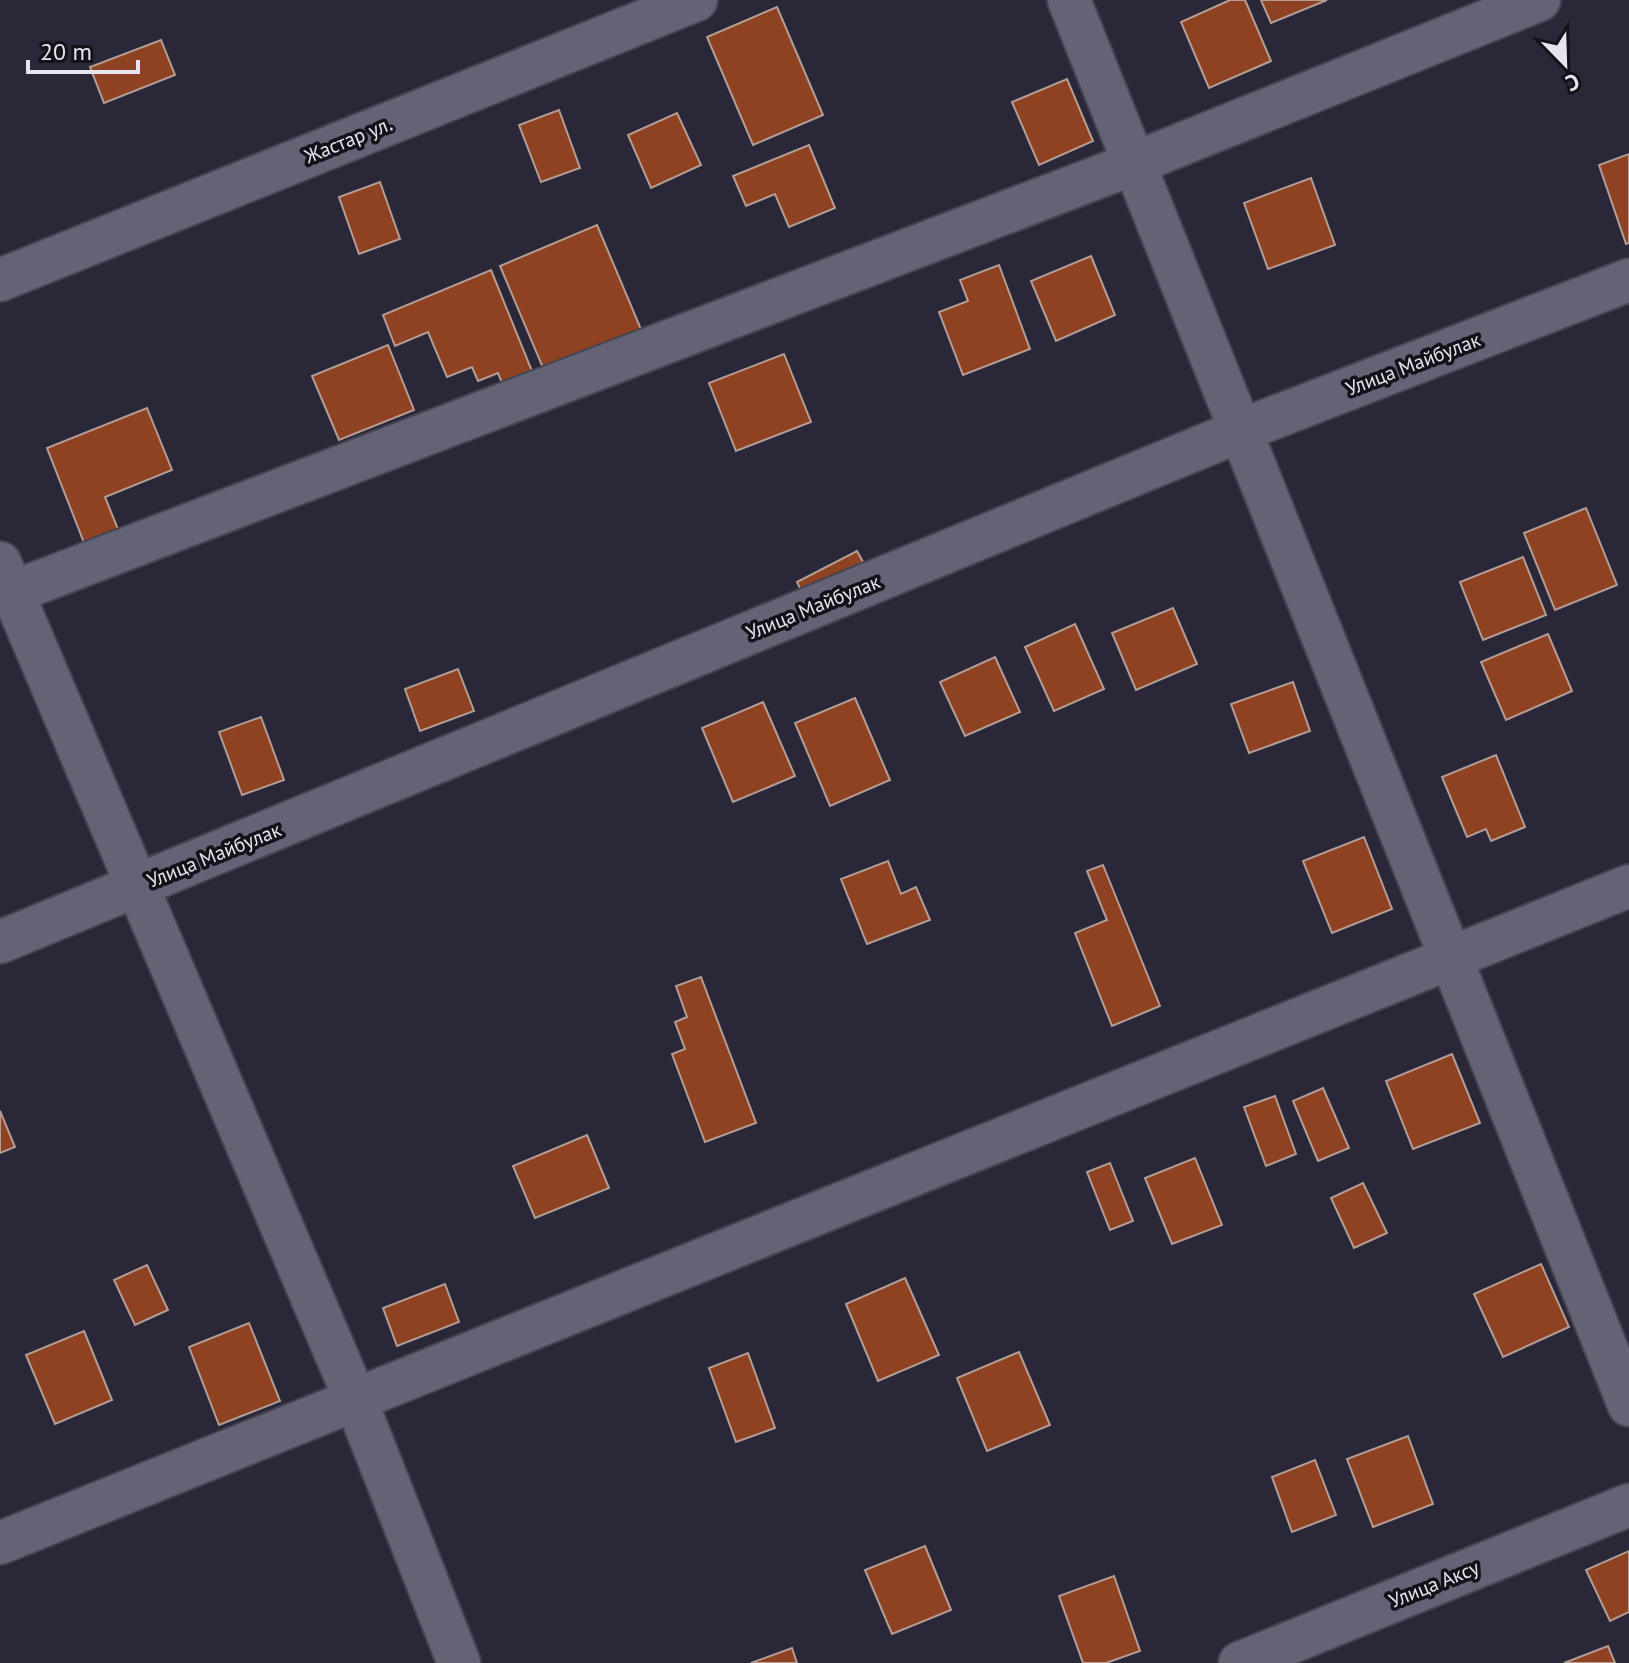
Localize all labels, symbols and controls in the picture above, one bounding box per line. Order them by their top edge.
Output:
scale bar [28,24,138,74]
north arrow [1525,24,1605,104]
text: 20 m [40,36,92,67]
text: С [1562,67,1584,98]
street label: Жастар ул. [299,111,396,170]
street label: Улица Майбулак [1342,326,1484,402]
street label: Улица Майбулак [742,568,884,646]
street label: Улица Майбулак [143,816,285,894]
street label: Улица Аксу [1385,1554,1484,1614]

